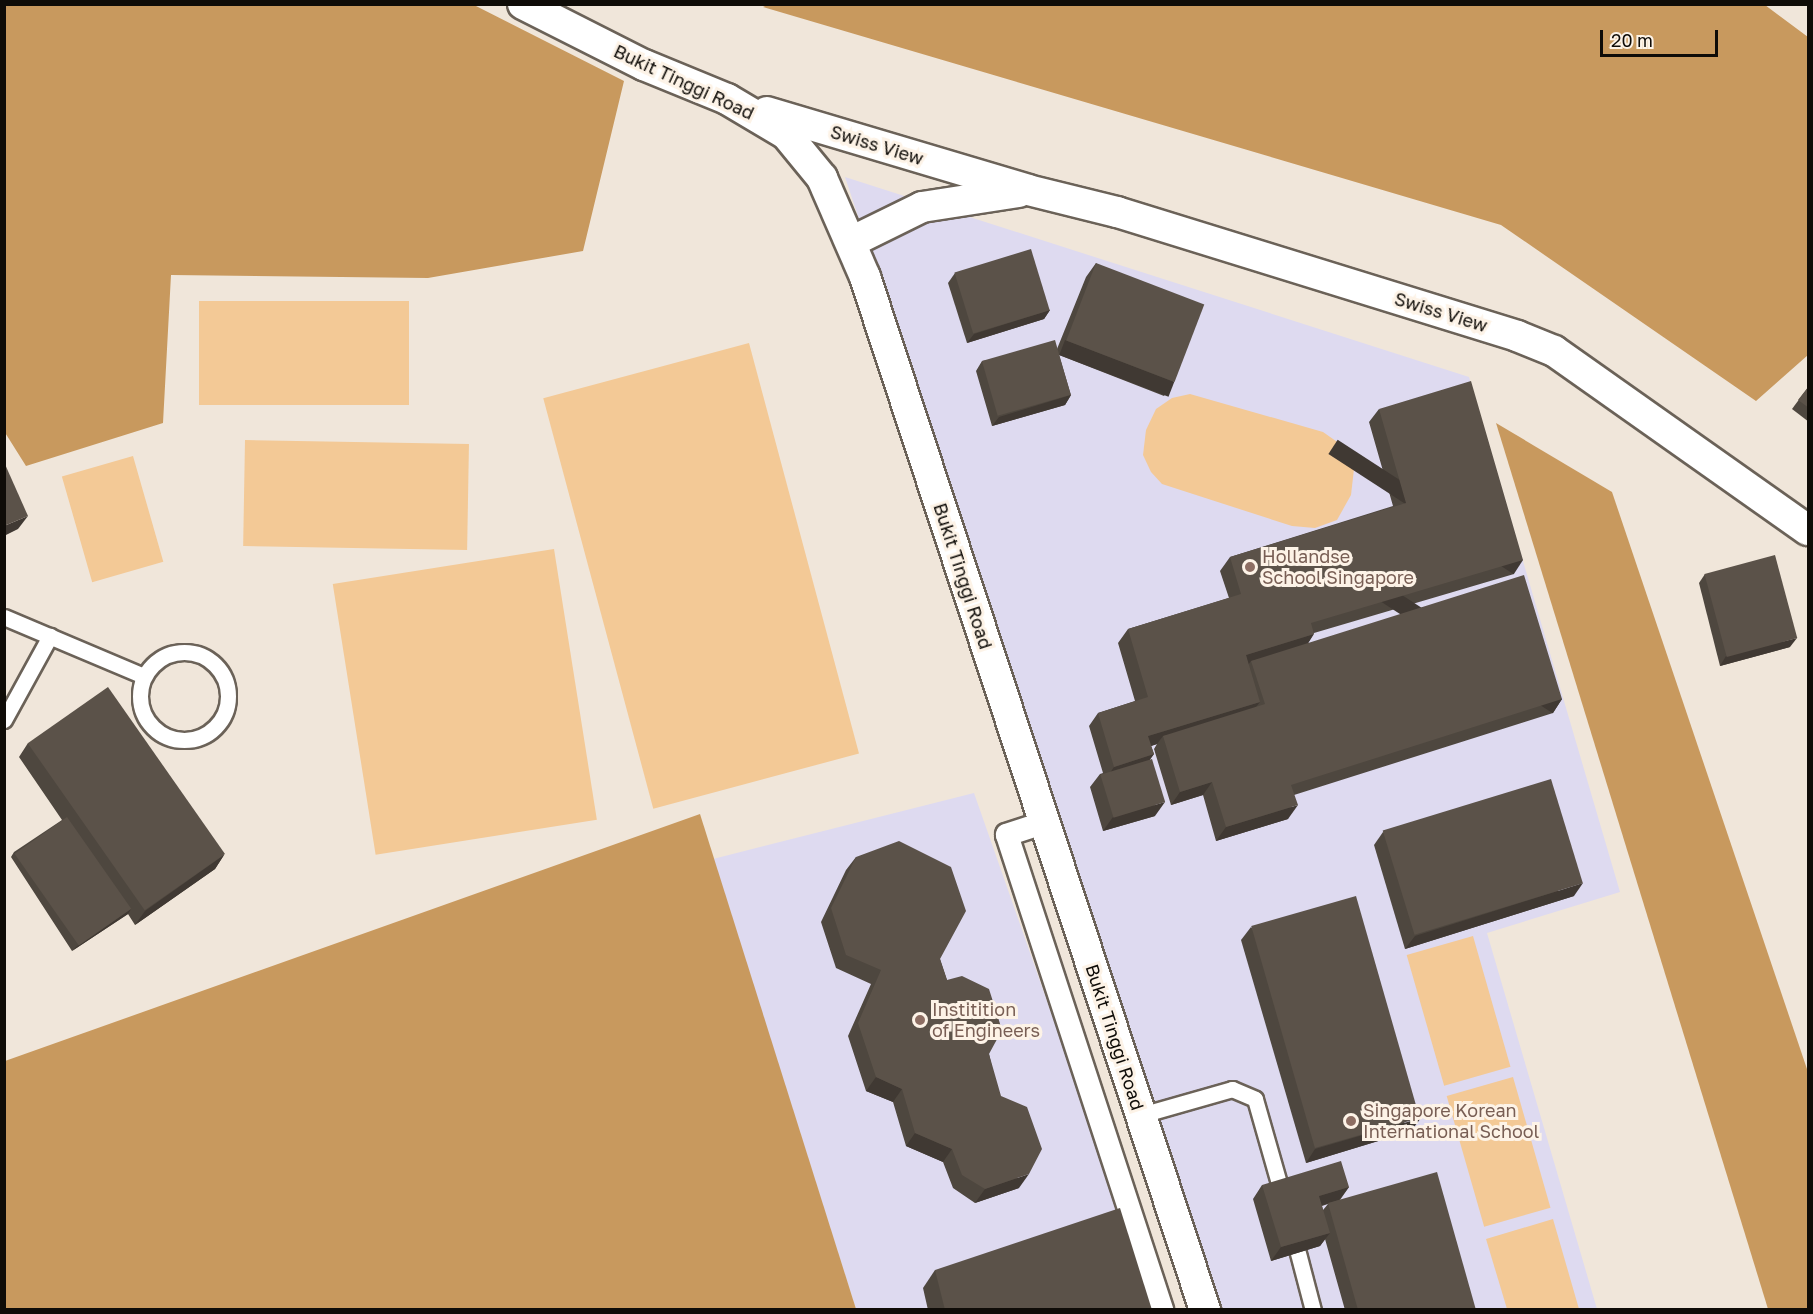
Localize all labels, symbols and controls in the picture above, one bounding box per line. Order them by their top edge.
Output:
scale bar [1603,18,1722,56]
text: 20 m [1611,29,1653,51]
street label: Bukit Tinggi Road [610,40,758,124]
street label: Swiss View [828,121,926,169]
street label: Swiss View [1392,288,1490,336]
street label: Bukit Tinggi Road [929,500,997,652]
place label: Hollandse School Singapore [1262,546,1414,588]
marker: Hollandse School Singapore [1243,560,1257,574]
street label: Bukit Tinggi Road [1081,961,1149,1113]
place label: Institition of Engineers [932,999,1040,1042]
marker: Institition of Engineers [913,1013,927,1027]
place label: Singapore Korean International School [1363,1100,1539,1142]
marker: Singapore Korean International School [1344,1114,1358,1128]

